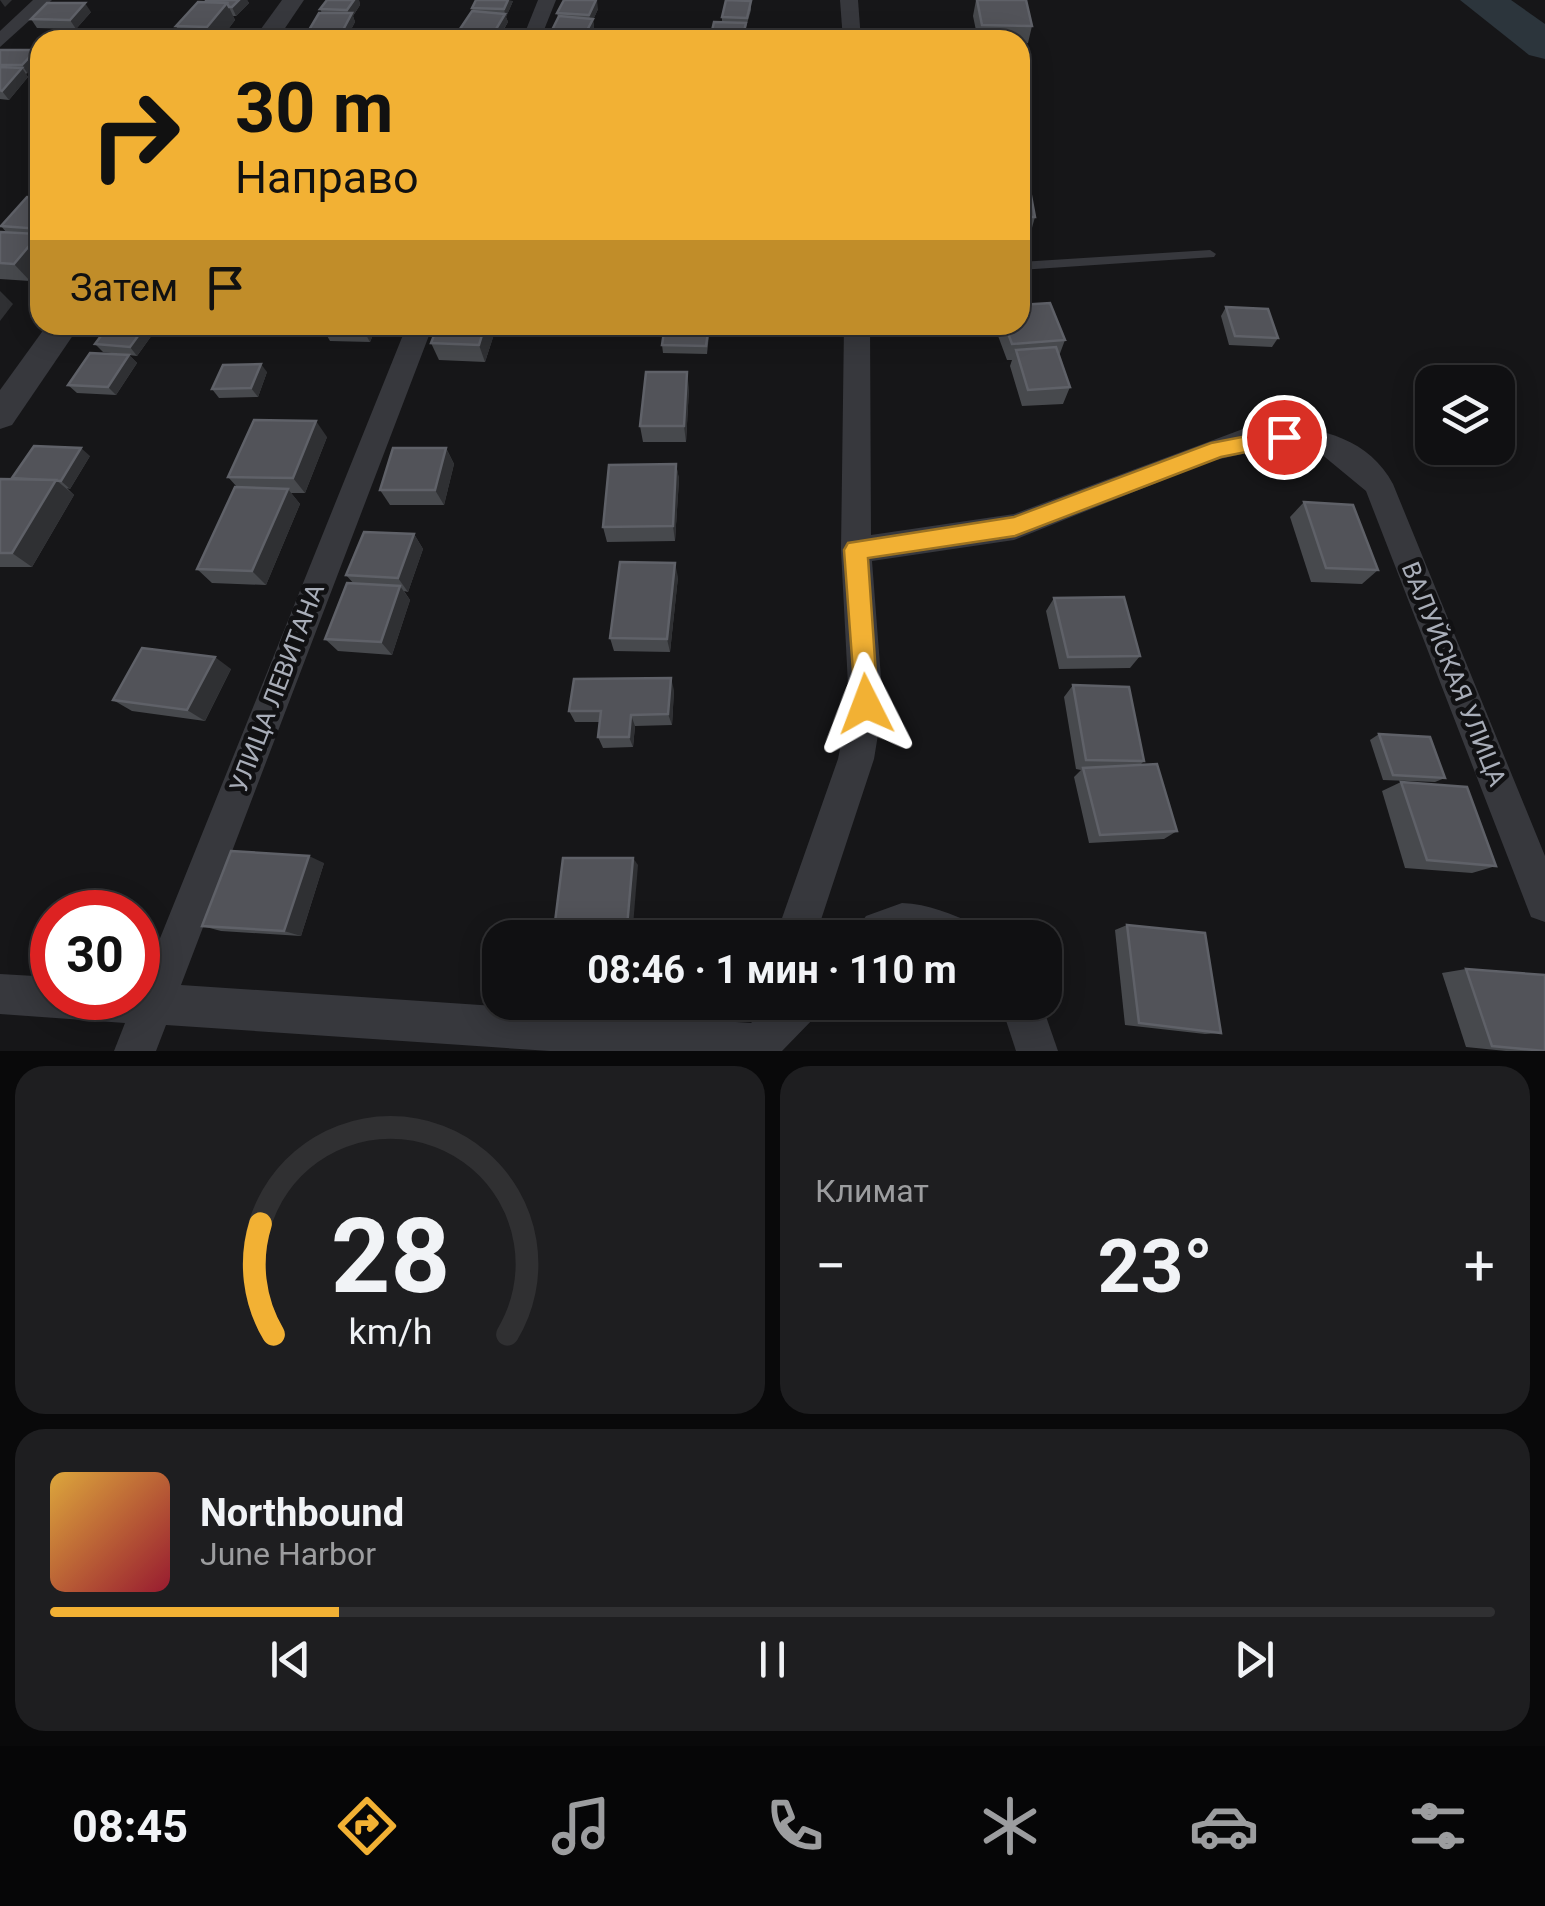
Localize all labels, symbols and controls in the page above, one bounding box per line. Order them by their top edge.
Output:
text: 30 m [235,67,393,149]
icon: right [70,70,200,200]
text: Направо [235,151,419,204]
icon: arrive [198,260,253,315]
text: Затем [70,266,178,310]
map controls [1415,365,1515,465]
button: layers [1415,365,1515,465]
pin [1242,395,1327,480]
icon: arrive [1257,410,1312,465]
street label: ВАЛУЙСКАЯ УЛИЦА [1396,558,1512,790]
street label: УЛИЦА ЛЕВИТАНА [224,580,330,796]
position arrow [814,652,918,756]
speed limit sign: 30 [30,890,160,1020]
text: 08:46 · 1 мин · 110 m [587,948,957,992]
text: Климат [815,1172,929,1210]
text: 28 [330,1196,450,1317]
text: 23° [1097,1222,1213,1310]
text: − [815,1234,846,1298]
text: + [1464,1234,1495,1298]
text: km/h [348,1311,432,1353]
text: Northbound [200,1491,404,1535]
text: June Harbor [200,1535,376,1573]
icon: previous [263,1632,318,1687]
icon: pause [745,1632,800,1687]
icon: next [1227,1632,1282,1687]
icon: directions [332,1791,402,1861]
icon: music [546,1791,616,1861]
icon: phone [760,1791,830,1861]
icon: climate [975,1791,1045,1861]
icon: car [1189,1791,1259,1861]
icon: filters [1403,1791,1473,1861]
text: 08:45 [72,1800,188,1853]

